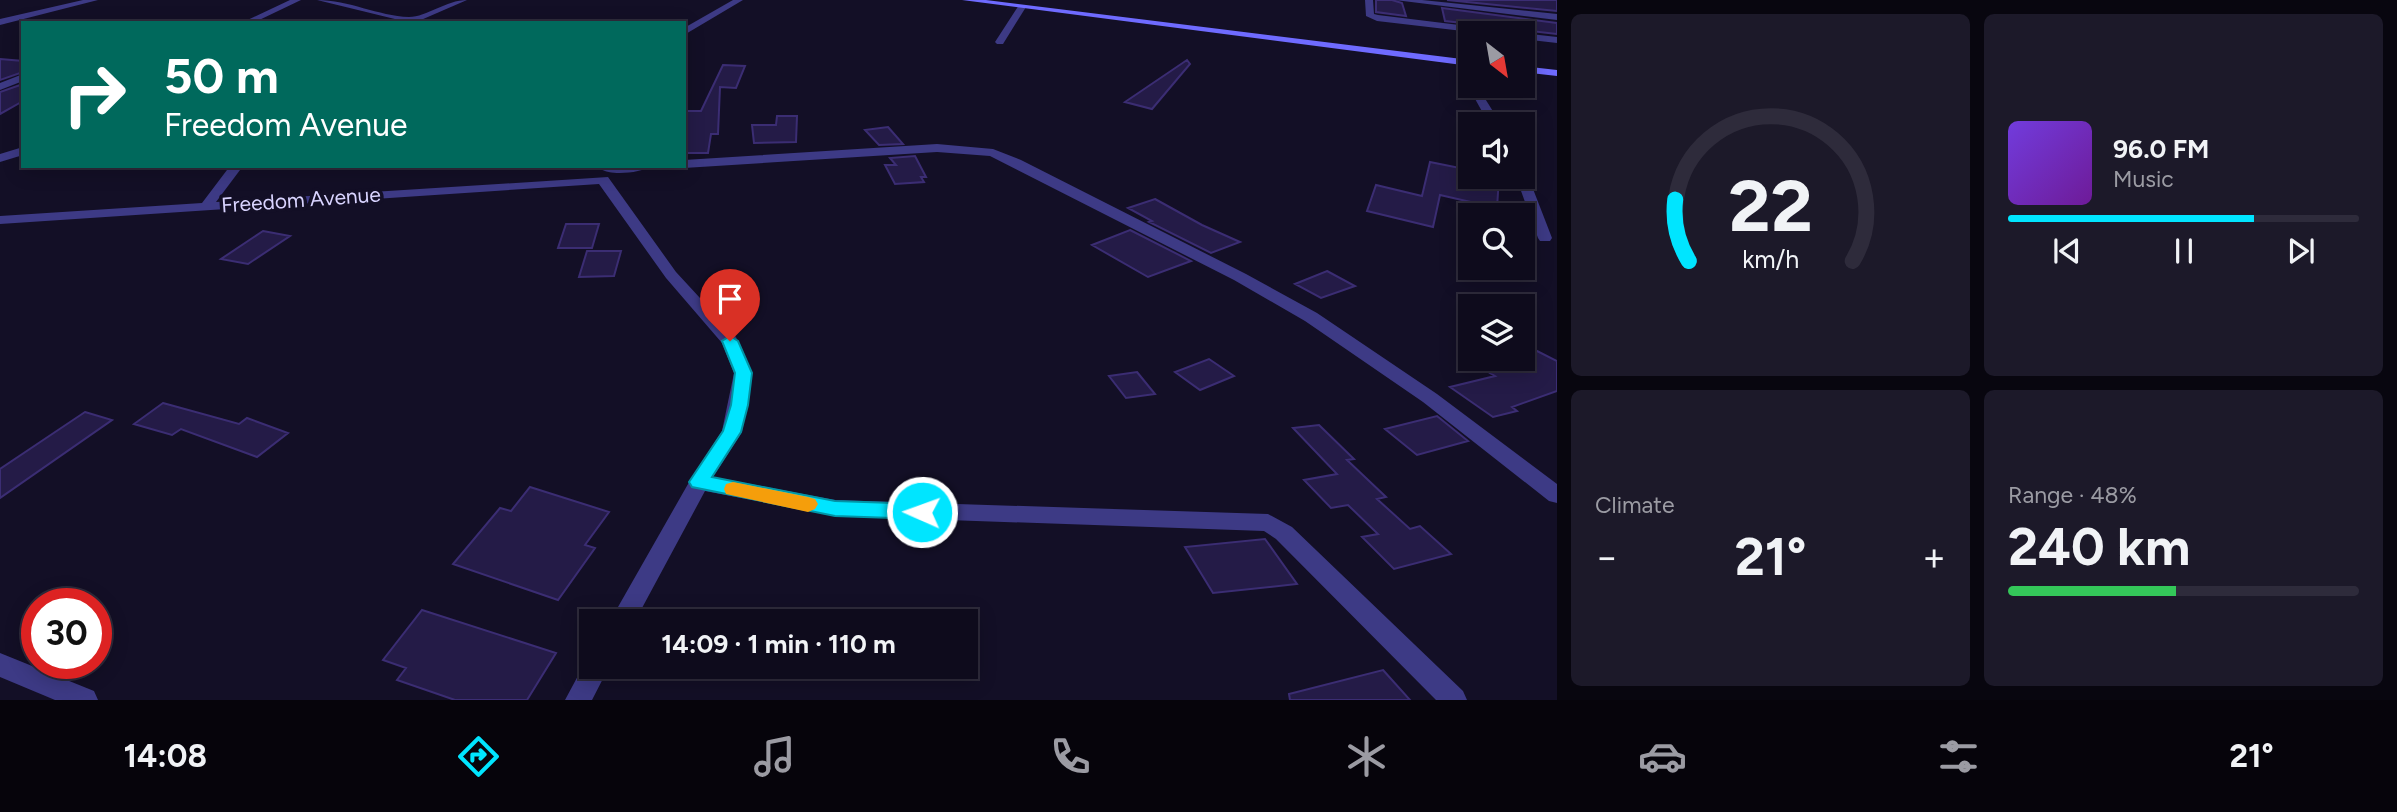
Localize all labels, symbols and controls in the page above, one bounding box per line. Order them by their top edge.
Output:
north arrow [1458,21,1535,98]
map controls [1458,21,1535,371]
text: 50 m [164,46,279,105]
icon: right [49,49,140,140]
text: Freedom Avenue [164,106,407,144]
button: sound [1458,112,1535,189]
text: 96.0 FM [2113,133,2209,165]
text: 22 [1728,163,1813,250]
text: Music [2113,165,2174,193]
street label: Freedom Avenue [220,181,382,218]
button: search [1458,203,1535,280]
icon: previous [2048,232,2086,270]
icon: pause [2165,232,2203,270]
icon: next [2282,232,2320,270]
text: km/h [1742,244,1799,274]
pin [700,269,760,341]
icon: arrive [711,280,749,318]
button: layers [1458,294,1535,371]
position arrow [885,475,959,549]
text: Range · 48% [2008,481,2137,509]
text: Climate [1595,491,1674,519]
text: 240 km [2008,516,2190,578]
text: 21° [1735,526,1806,588]
text: − [1595,534,1619,580]
text: + [1922,534,1946,580]
speed limit sign: 30 [21,588,112,679]
text: 14:09 · 1 min · 110 m [661,628,896,660]
icon: directions [454,732,503,781]
icon: music [750,732,799,781]
icon: phone [1046,732,1095,781]
icon: climate [1342,732,1391,781]
icon: car [1638,732,1687,781]
icon: filters [1934,732,1983,781]
text: 14:08 [123,737,207,775]
text: 21° [2229,737,2274,775]

